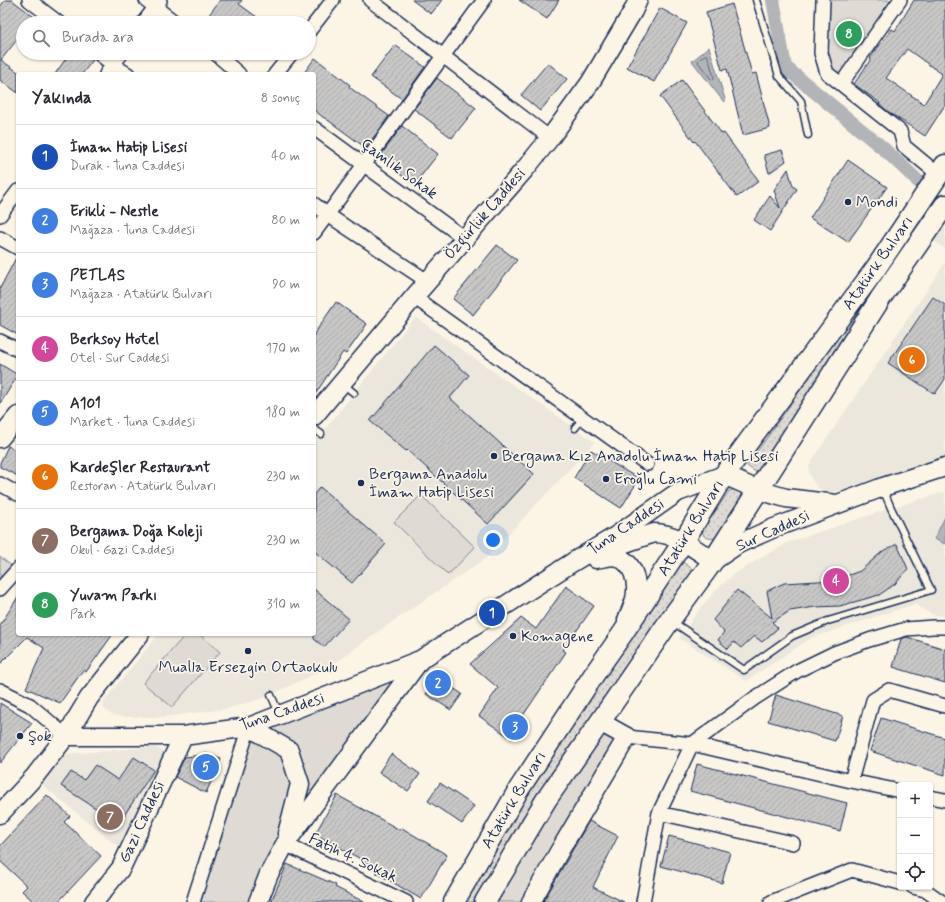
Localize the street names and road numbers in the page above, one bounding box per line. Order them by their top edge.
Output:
street label: Çamlık Sokak [356,134,442,204]
street label: Özgürlük Caddesi [440,164,531,265]
street label: Atatürk Bulvarı [838,212,918,314]
street label: Atatürk Bulvarı [653,476,729,580]
street label: Tuna Caddesi [584,494,668,560]
street label: Sur Caddesi [733,505,813,557]
street label: Tuna Caddesi [237,688,327,736]
street label: Atatürk Bulvarı [477,747,551,853]
street label: Gazi Caddesi [114,778,170,866]
street label: Fatih 4. Sokak [305,828,401,888]

